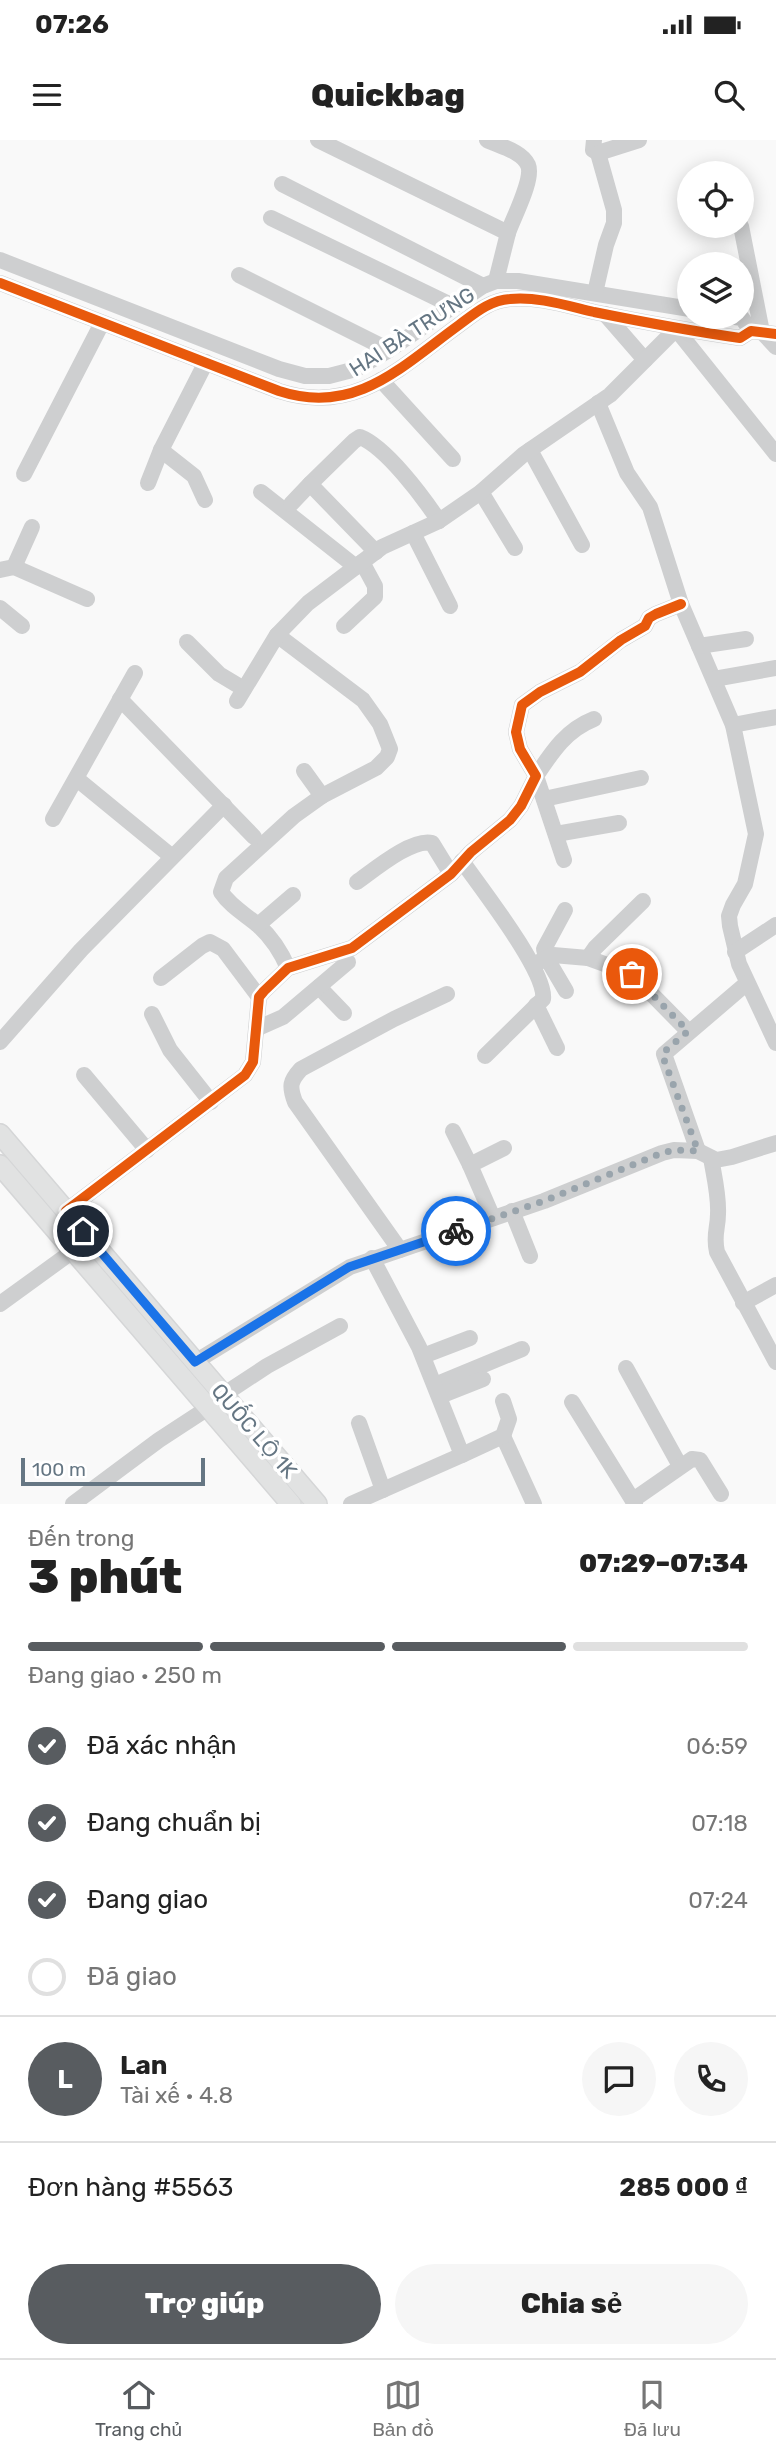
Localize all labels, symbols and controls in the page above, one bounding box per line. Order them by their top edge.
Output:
text: 07:26 [35,9,109,40]
icon: menu [28,76,66,114]
text: Quickbag [311,76,465,114]
icon: search [710,76,748,114]
map controls [677,161,754,329]
button: locate [677,161,754,238]
button: layers [677,252,754,329]
street label: HAI BÀ TRƯNG [344,282,479,381]
pin [602,944,662,1004]
icon: bag [613,955,651,993]
courier [421,1196,491,1266]
pin [53,1201,113,1261]
icon: home [64,1212,102,1250]
icon: bike [437,1212,475,1250]
street label: QUỐC LỘ 1K [206,1376,305,1483]
scale bar [21,1455,205,1487]
text: 100 m [32,1458,86,1481]
text: Đến trong [28,1524,134,1552]
text: 07:29–07:34 [579,1548,748,1579]
text: 3 phút [28,1550,182,1605]
text: Đang giao · 250 m [28,1661,222,1689]
icon: check [28,1727,66,1765]
text: Đã xác nhận [87,1730,237,1761]
text: 06:59 [686,1732,748,1760]
icon: check [28,1804,66,1842]
text: Đang chuẩn bị [87,1807,261,1838]
text: 07:18 [691,1809,748,1837]
icon: check [28,1881,66,1919]
text: Đang giao [87,1884,208,1915]
text: 07:24 [688,1886,748,1914]
text: Đã giao [87,1961,177,1992]
button: chat [582,2042,656,2116]
button: phone [674,2042,748,2116]
text: Lan [120,2050,168,2081]
text: L [57,2064,73,2095]
text: Tài xế · 4.8 [120,2081,233,2109]
text: Đơn hàng #5563 [28,2172,233,2203]
text: 285 000 ₫ [619,2172,748,2203]
button: Trợ giúp [28,2264,381,2344]
button: Chia sẻ [395,2264,748,2344]
tab: Trang chủ [95,2376,182,2441]
tab: Bản đồ [372,2376,434,2441]
tab: Đã lưu [624,2376,681,2441]

